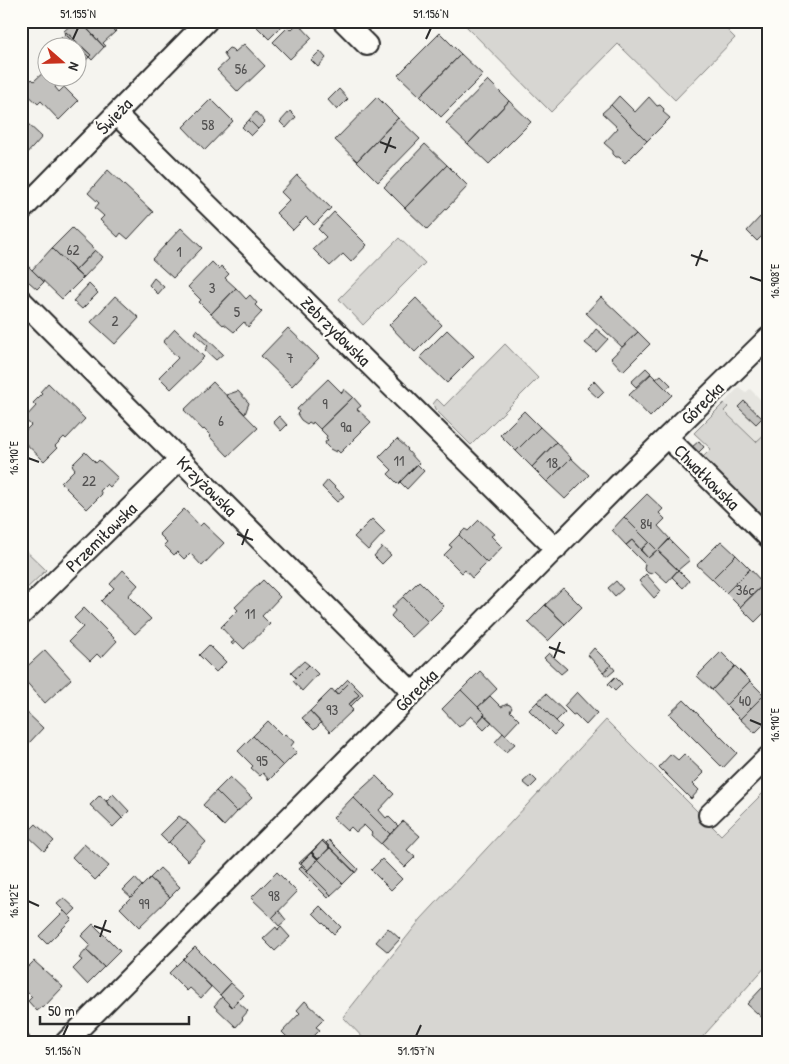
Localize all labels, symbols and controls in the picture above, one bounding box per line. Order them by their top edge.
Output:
text: 51.155°N [60,5,96,22]
text: 51.156°N [413,5,449,22]
north arrow [38,38,88,88]
house number: 56 [235,58,247,79]
text: N [64,60,85,74]
street label: Świeża [90,92,138,140]
house number: 58 [202,114,214,135]
house number: 62 [66,239,80,260]
house number: 1 [176,241,182,262]
text: 16.908°E [766,263,783,298]
house number: 3 [209,277,216,298]
street label: Zebrzydowska [295,290,377,372]
house number: 5 [234,301,241,322]
house number: 2 [111,310,119,331]
house number: 7 [286,347,294,368]
street label: Górecka [675,376,729,430]
house number: 9 [322,393,328,414]
house number: 6 [218,410,224,431]
house number: 9a [340,416,352,437]
street label: Chwałkowska [668,438,746,516]
text: 16.910°E [5,440,22,475]
street label: Krzyżowska [171,450,243,522]
house number: 11 [394,450,404,471]
house number: 18 [546,452,558,473]
house number: 22 [82,470,96,491]
street label: Przemiłowska [60,497,142,577]
house number: 84 [640,513,652,534]
house number: 36c [736,579,754,600]
house number: 11 [245,603,255,624]
street label: Górecka [389,663,443,717]
house number: 40 [739,690,751,711]
house number: 93 [326,699,338,720]
text: 16.910°E [766,707,783,742]
house number: 95 [256,750,269,771]
text: 16.912°E [5,883,22,918]
house number: 98 [268,885,280,906]
house number: 99 [138,893,150,914]
scale bar [40,994,189,1026]
text: 50 m [48,1000,75,1021]
text: 51.156°N [45,1042,81,1059]
text: 51.157°N [398,1042,434,1059]

